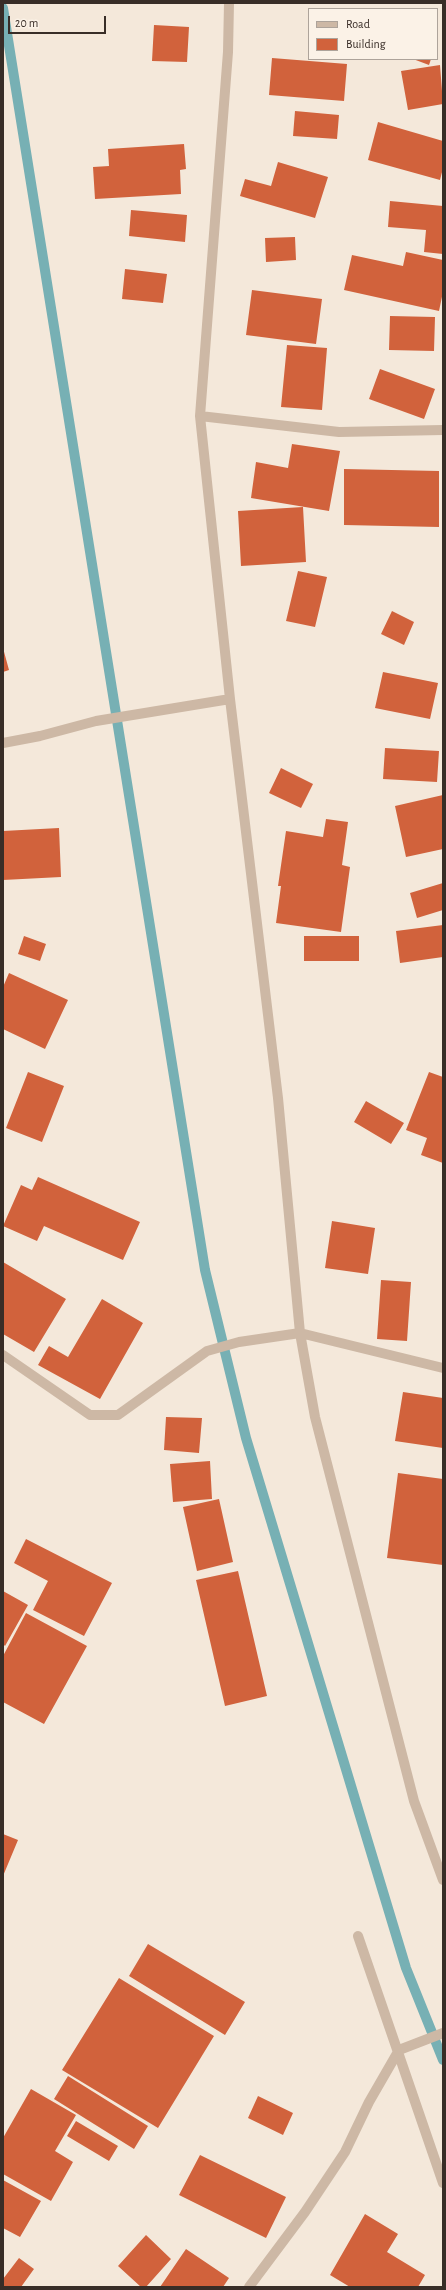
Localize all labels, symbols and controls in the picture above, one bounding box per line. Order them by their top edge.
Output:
scale bar [10,8,108,34]
legend [308,8,438,60]
text: 20 m [15,17,38,29]
text: Road [346,18,370,30]
text: Building [346,38,386,50]

